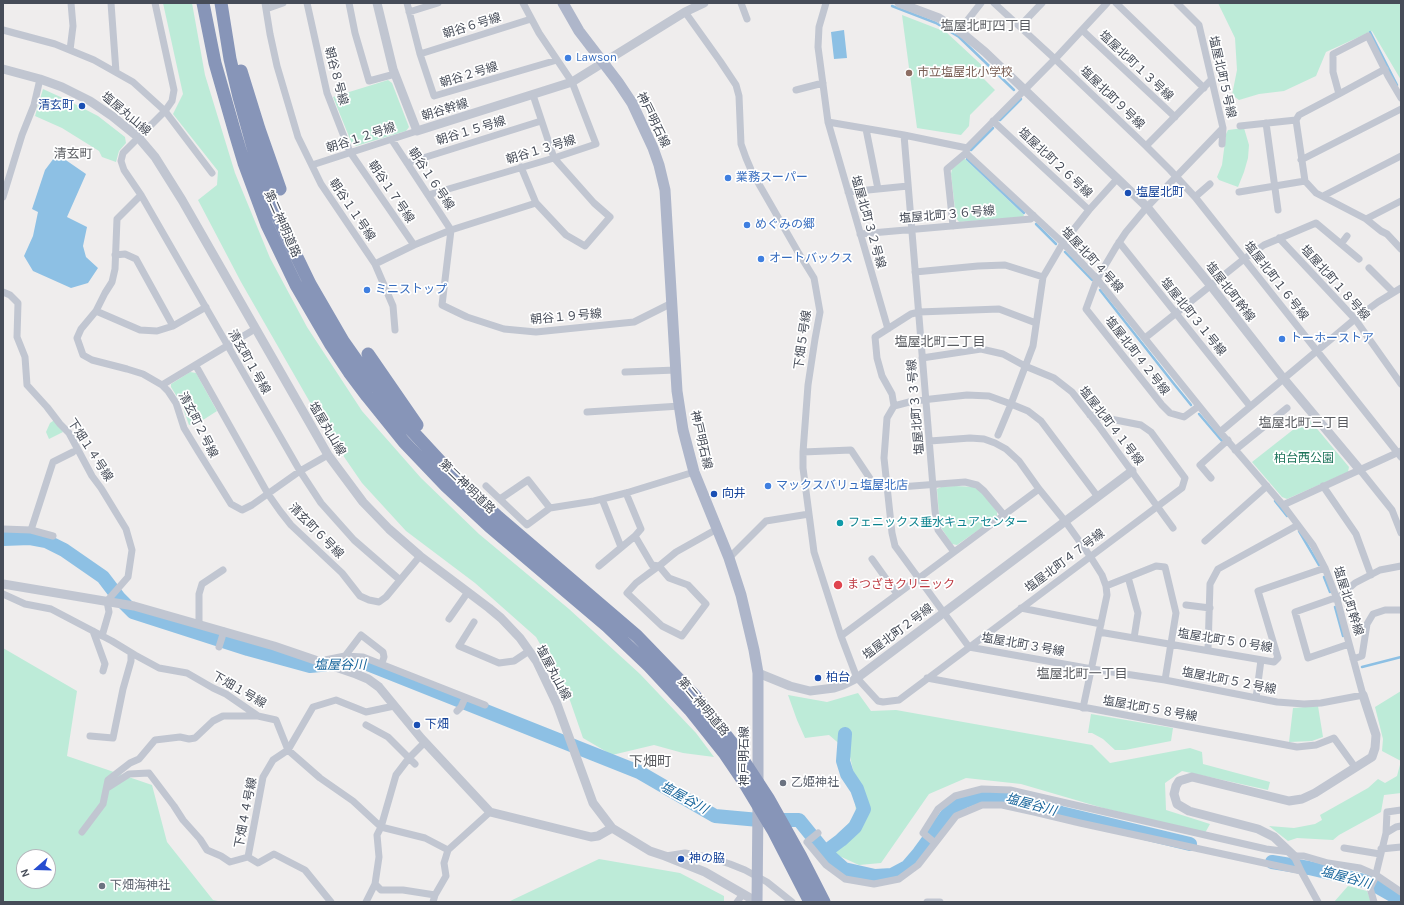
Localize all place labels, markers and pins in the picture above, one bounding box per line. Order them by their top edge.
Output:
place label: Lawson [576,51,617,65]
marker: Lawson [563,53,573,63]
place label: 市立塩屋北小学校 [917,66,1013,80]
marker: 市立塩屋北小学校 [904,68,914,78]
place label: 清玄町 [38,99,74,113]
marker: 清玄町 [77,101,87,111]
place label: 業務スーパー [736,171,808,185]
marker: 業務スーパー [723,173,733,183]
place label: 塩屋北町 [1136,186,1184,200]
marker: 塩屋北町 [1123,188,1133,198]
place label: めぐみの郷 [755,218,815,232]
marker: めぐみの郷 [742,220,752,230]
place label: オートバックス [769,252,853,266]
marker: オートバックス [756,254,766,264]
place label: ミニストップ [375,283,447,297]
marker: ミニストップ [362,285,372,295]
place label: トーホーストア [1290,332,1374,346]
marker: トーホーストア [1277,334,1287,344]
place label: マックスバリュ塩屋北店 [776,479,908,493]
marker: マックスバリュ塩屋北店 [763,481,773,491]
place label: 向井 [722,487,746,501]
marker: 向井 [709,489,719,499]
place label: フェニックス垂水キュアセンター [848,516,1028,530]
marker: フェニックス垂水キュアセンター [835,518,845,528]
place label: まつざきクリニック [847,578,955,592]
marker: まつざきクリニック [832,579,844,591]
place label: 柏台 [826,671,850,685]
marker: 柏台 [813,673,823,683]
place label: 下畑 [425,718,449,732]
marker: 下畑 [412,720,422,730]
place label: 乙姫神社 [791,776,839,790]
marker: 乙姫神社 [778,778,788,788]
place label: 神の脇 [689,852,725,866]
marker: 神の脇 [676,854,686,864]
place label: 下畑海神社 [110,879,170,893]
marker: 下畑海神社 [97,881,107,891]

